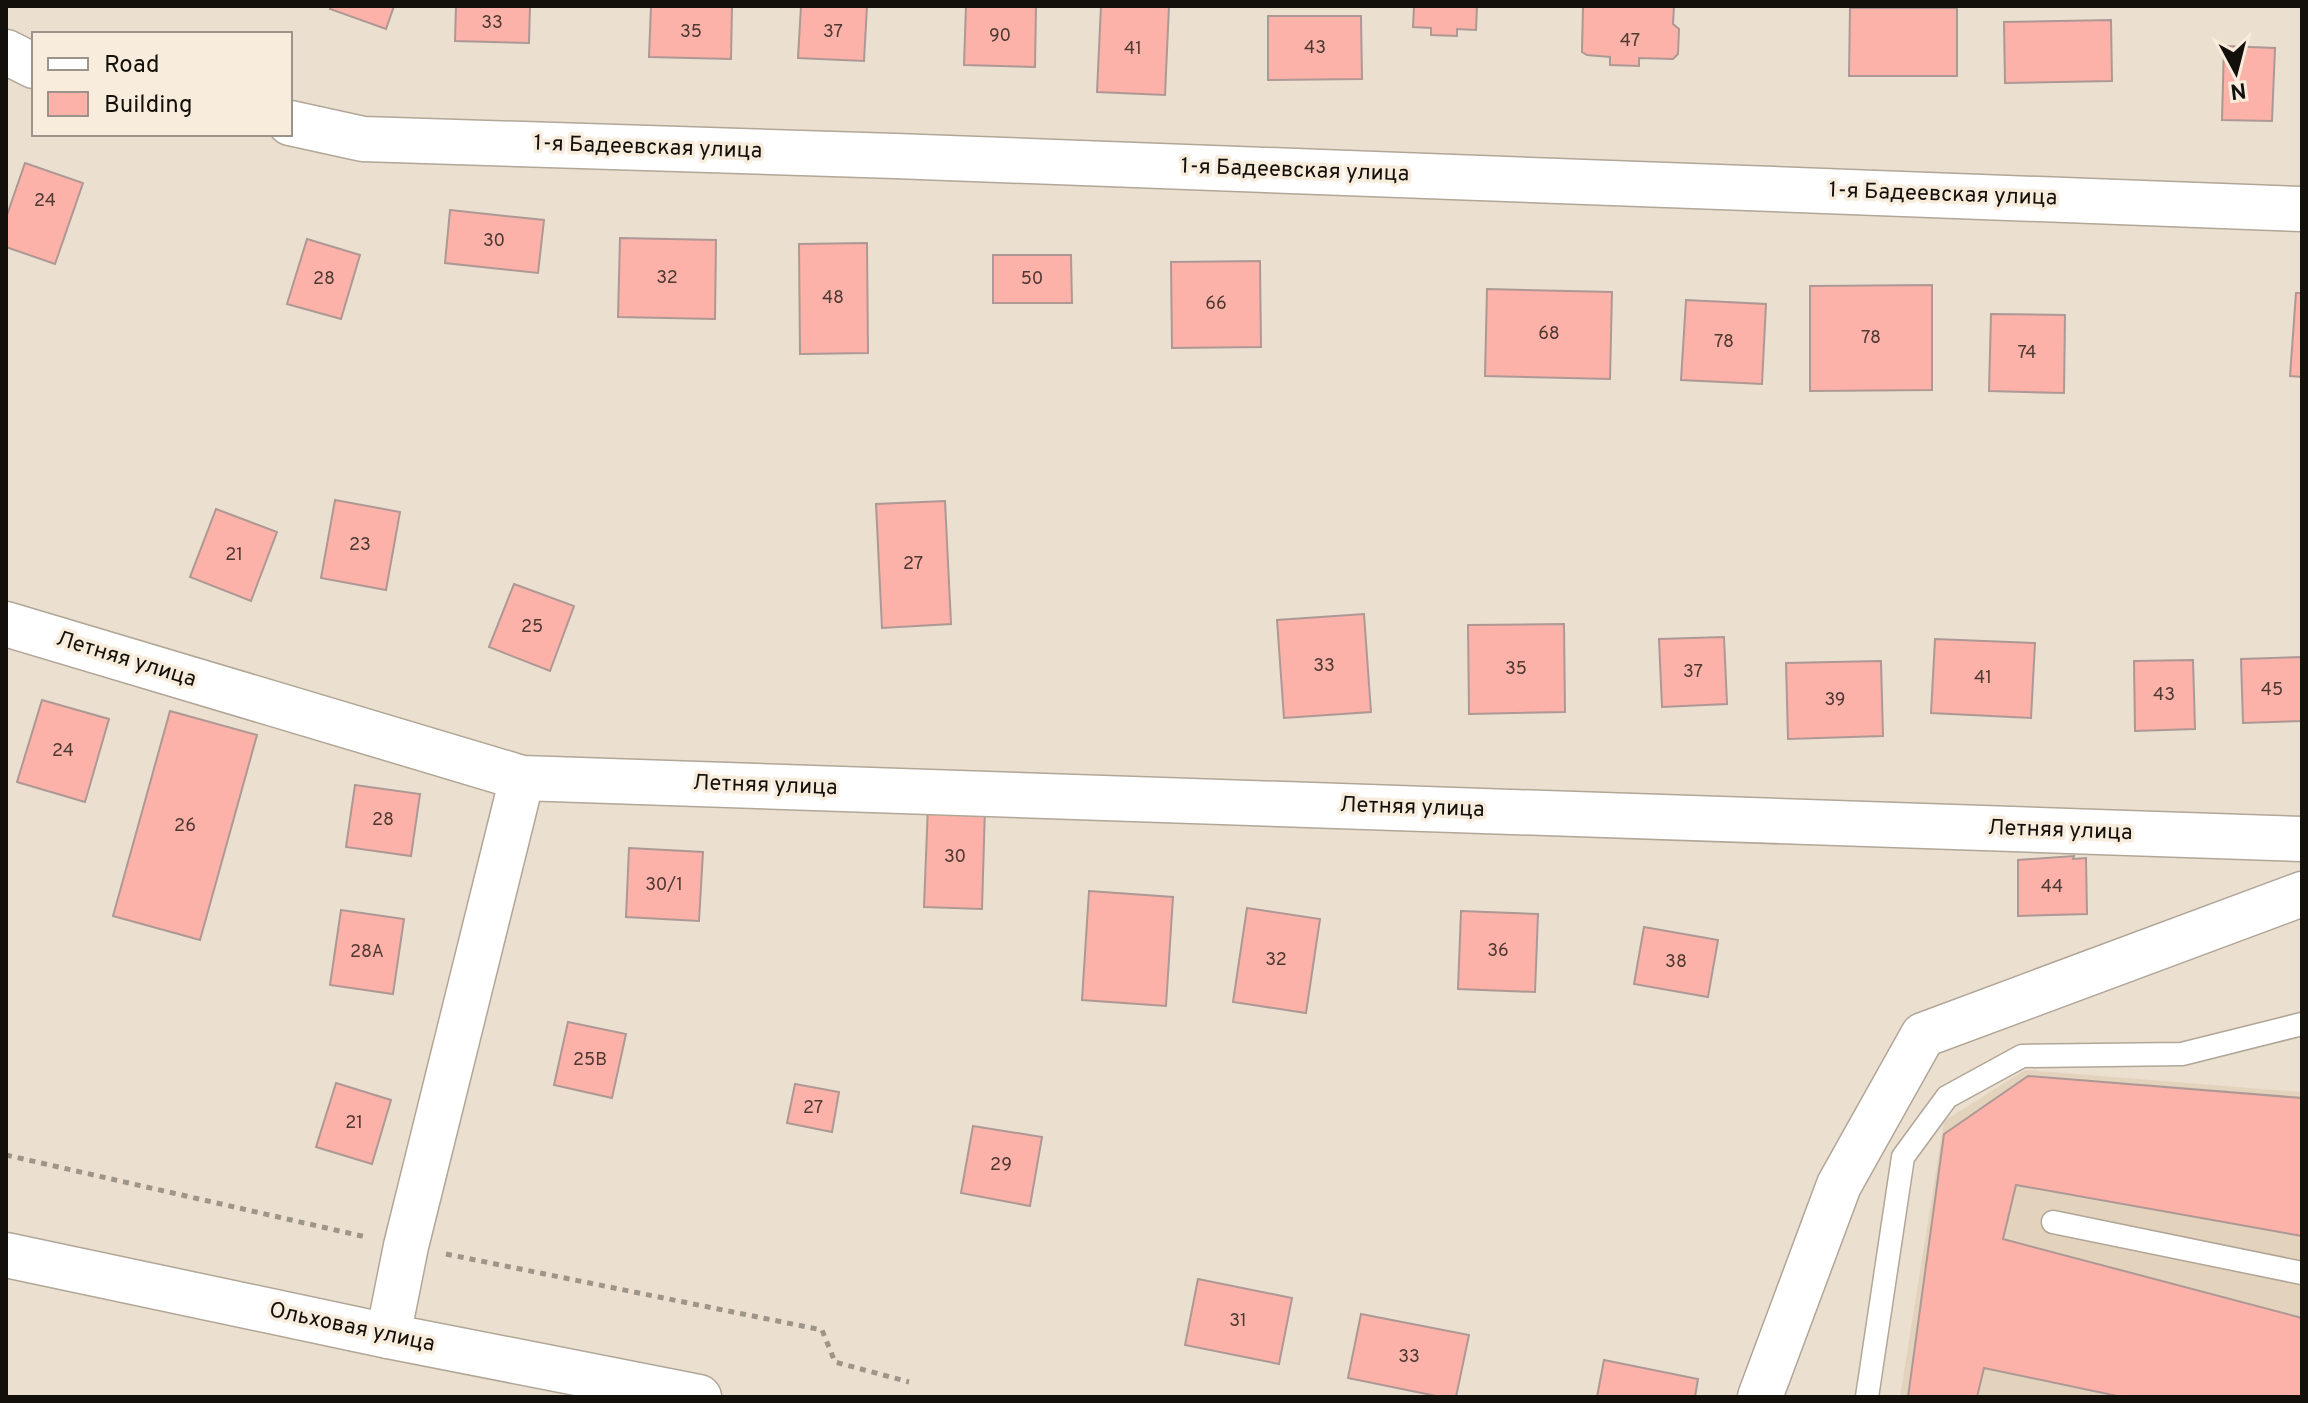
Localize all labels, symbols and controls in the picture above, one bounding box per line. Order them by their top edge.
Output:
house number: 33 [481,12,503,35]
house number: 35 [680,21,702,44]
house number: 37 [823,21,843,44]
house number: 90 [989,25,1011,48]
house number: 47 [1620,30,1640,53]
legend [32,32,292,136]
north arrow [2196,32,2276,112]
house number: 43 [1304,37,1326,60]
house number: 41 [1124,38,1142,61]
text: Road [104,51,160,81]
text: N [2229,75,2248,104]
text: Building [104,91,193,121]
street label: 1-я Бадеевская улица [533,131,763,165]
street label: 1-я Бадеевская улица [1180,154,1410,188]
street label: 1-я Бадеевская улица [1828,178,2058,212]
house number: 24 [34,190,56,213]
house number: 30 [483,230,505,253]
house number: 32 [656,267,678,290]
house number: 28 [313,268,335,291]
house number: 50 [1021,268,1043,291]
house number: 48 [822,287,844,310]
house number: 66 [1205,293,1227,316]
house number: 68 [1538,323,1560,346]
house number: 78 [1861,327,1881,350]
house number: 78 [1714,331,1734,354]
house number: 74 [2018,342,2036,365]
house number: 23 [349,534,371,557]
house number: 21 [225,544,243,567]
house number: 27 [903,553,923,576]
house number: 25 [521,616,543,639]
street label: Летняя улица [53,626,199,694]
house number: 33 [1313,655,1335,678]
house number: 35 [1505,658,1527,681]
house number: 37 [1683,661,1703,684]
house number: 41 [1974,667,1992,690]
house number: 45 [2261,679,2283,702]
house number: 43 [2153,684,2175,707]
house number: 39 [1824,689,1846,712]
house number: 24 [52,740,74,763]
street label: Летняя улица [692,770,838,802]
street label: Летняя улица [1339,792,1485,824]
house number: 28 [372,809,394,832]
house number: 26 [174,815,196,838]
street label: Летняя улица [1987,815,2133,847]
house number: 30 [944,846,966,869]
house number: 30/1 [645,874,683,897]
house number: 44 [2041,876,2063,899]
house number: 36 [1487,940,1509,963]
house number: 28А [350,941,384,964]
house number: 32 [1265,949,1287,972]
house number: 38 [1665,951,1687,974]
house number: 25В [573,1049,607,1072]
house number: 27 [803,1097,823,1120]
house number: 21 [345,1112,363,1135]
house number: 29 [990,1154,1012,1177]
street label: Ольховая улица [267,1297,437,1359]
house number: 31 [1229,1310,1247,1333]
house number: 33 [1398,1346,1420,1369]

